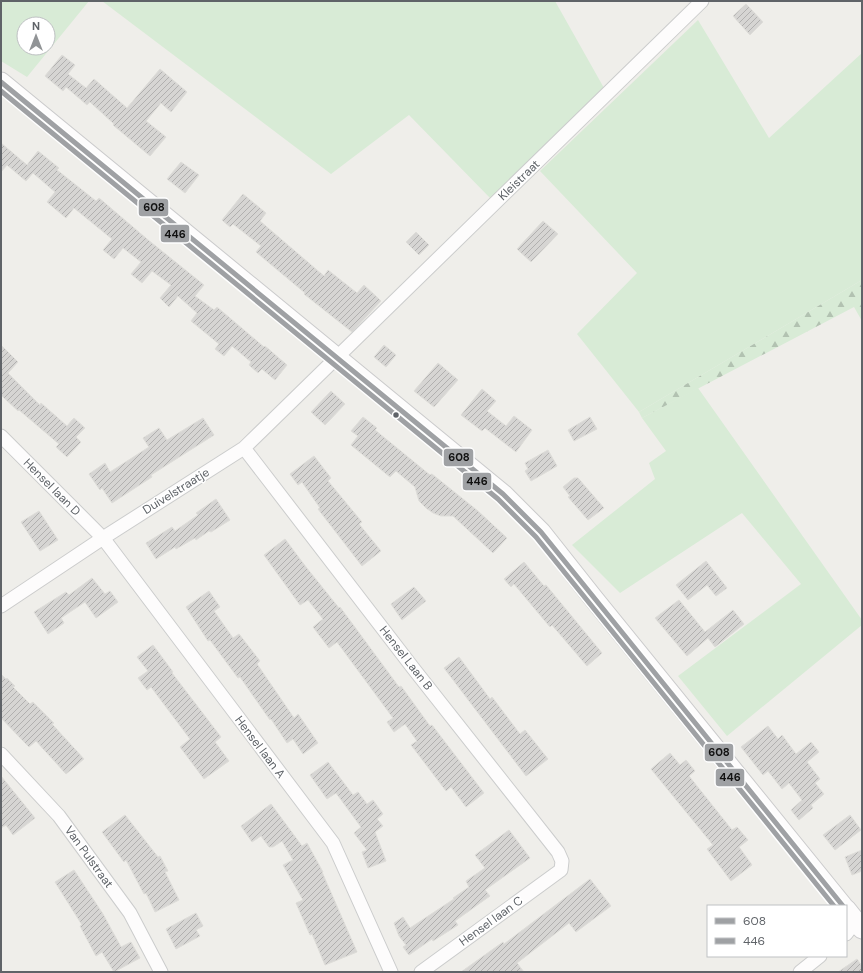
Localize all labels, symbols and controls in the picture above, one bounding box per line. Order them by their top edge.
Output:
north arrow [16,16,56,56]
text: N [32,19,40,33]
street label: Kleistraat [495,156,543,204]
line badge: 608 [138,198,169,217]
text: 608 [143,200,165,214]
line badge: 446 [160,224,190,243]
text: 446 [164,227,186,241]
unlabelled marker [391,410,401,420]
line badge: 608 [443,448,474,467]
text: 608 [448,450,470,464]
street label: Hensel laan D [20,455,84,519]
street label: Duivelstraatje [140,464,213,518]
line badge: 446 [462,472,492,491]
text: 446 [466,474,488,488]
street label: Hensel Laan B [376,623,436,693]
street label: Hensel laan A [231,712,289,782]
line badge: 608 [704,743,734,762]
text: 608 [708,745,730,759]
line badge: 446 [715,768,745,787]
text: 446 [719,770,741,784]
street label: Van Pulstraat [61,823,117,891]
street label: Hensel laan C [456,892,526,950]
legend [707,905,847,957]
text: 608 [743,913,766,929]
text: 446 [743,933,765,949]

